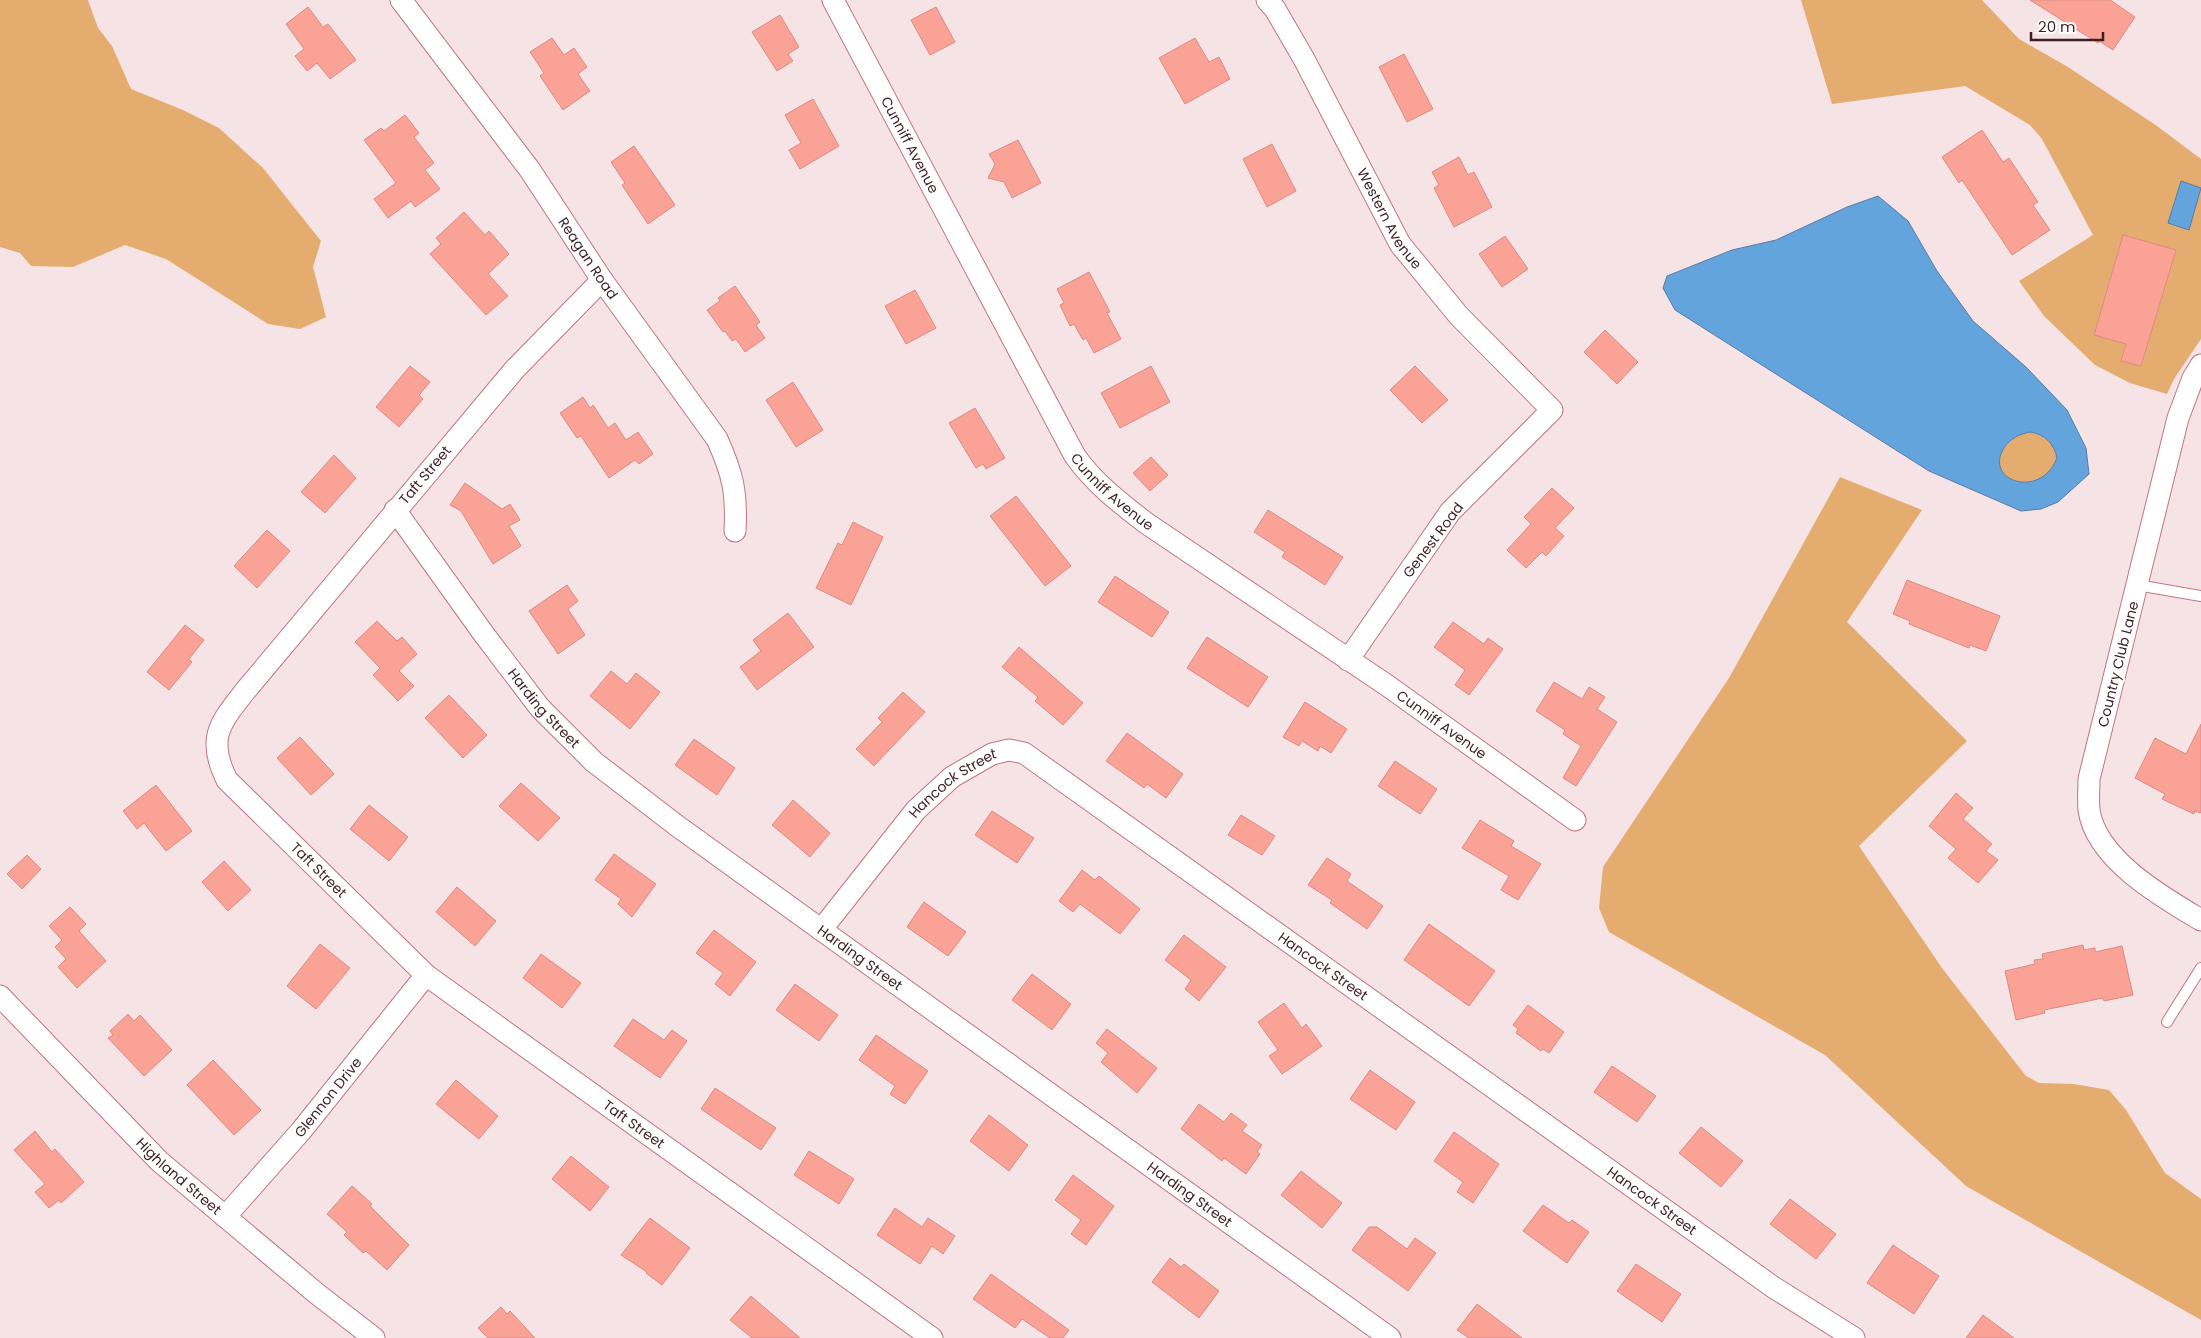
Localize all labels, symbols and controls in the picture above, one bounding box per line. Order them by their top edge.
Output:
scale bar [2031,10,2104,42]
text: 20 m [2038,16,2076,37]
street label: Cunniff Avenue [876,93,944,197]
street label: Western Avenue [1352,165,1427,274]
street label: Reagan Road [554,213,623,303]
street label: Taft Street [394,441,456,509]
street label: Cunniff Avenue [1066,449,1158,535]
street label: Genest Road [1398,498,1468,582]
street label: Country Club Lane [2093,599,2143,729]
street label: Harding Street [503,664,584,752]
street label: Cunniff Avenue [1392,685,1491,764]
street label: Hancock Street [904,743,998,822]
street label: Taft Street [286,838,351,902]
street label: Harding Street [813,920,907,995]
street label: Hancock Street [1274,927,1372,1005]
street label: Glennon Drive [290,1053,367,1142]
street label: Taft Street [599,1095,669,1153]
street label: Highland Street [132,1133,226,1219]
street label: Harding Street [1143,1157,1236,1232]
street label: Hancock Street [1603,1162,1701,1240]

